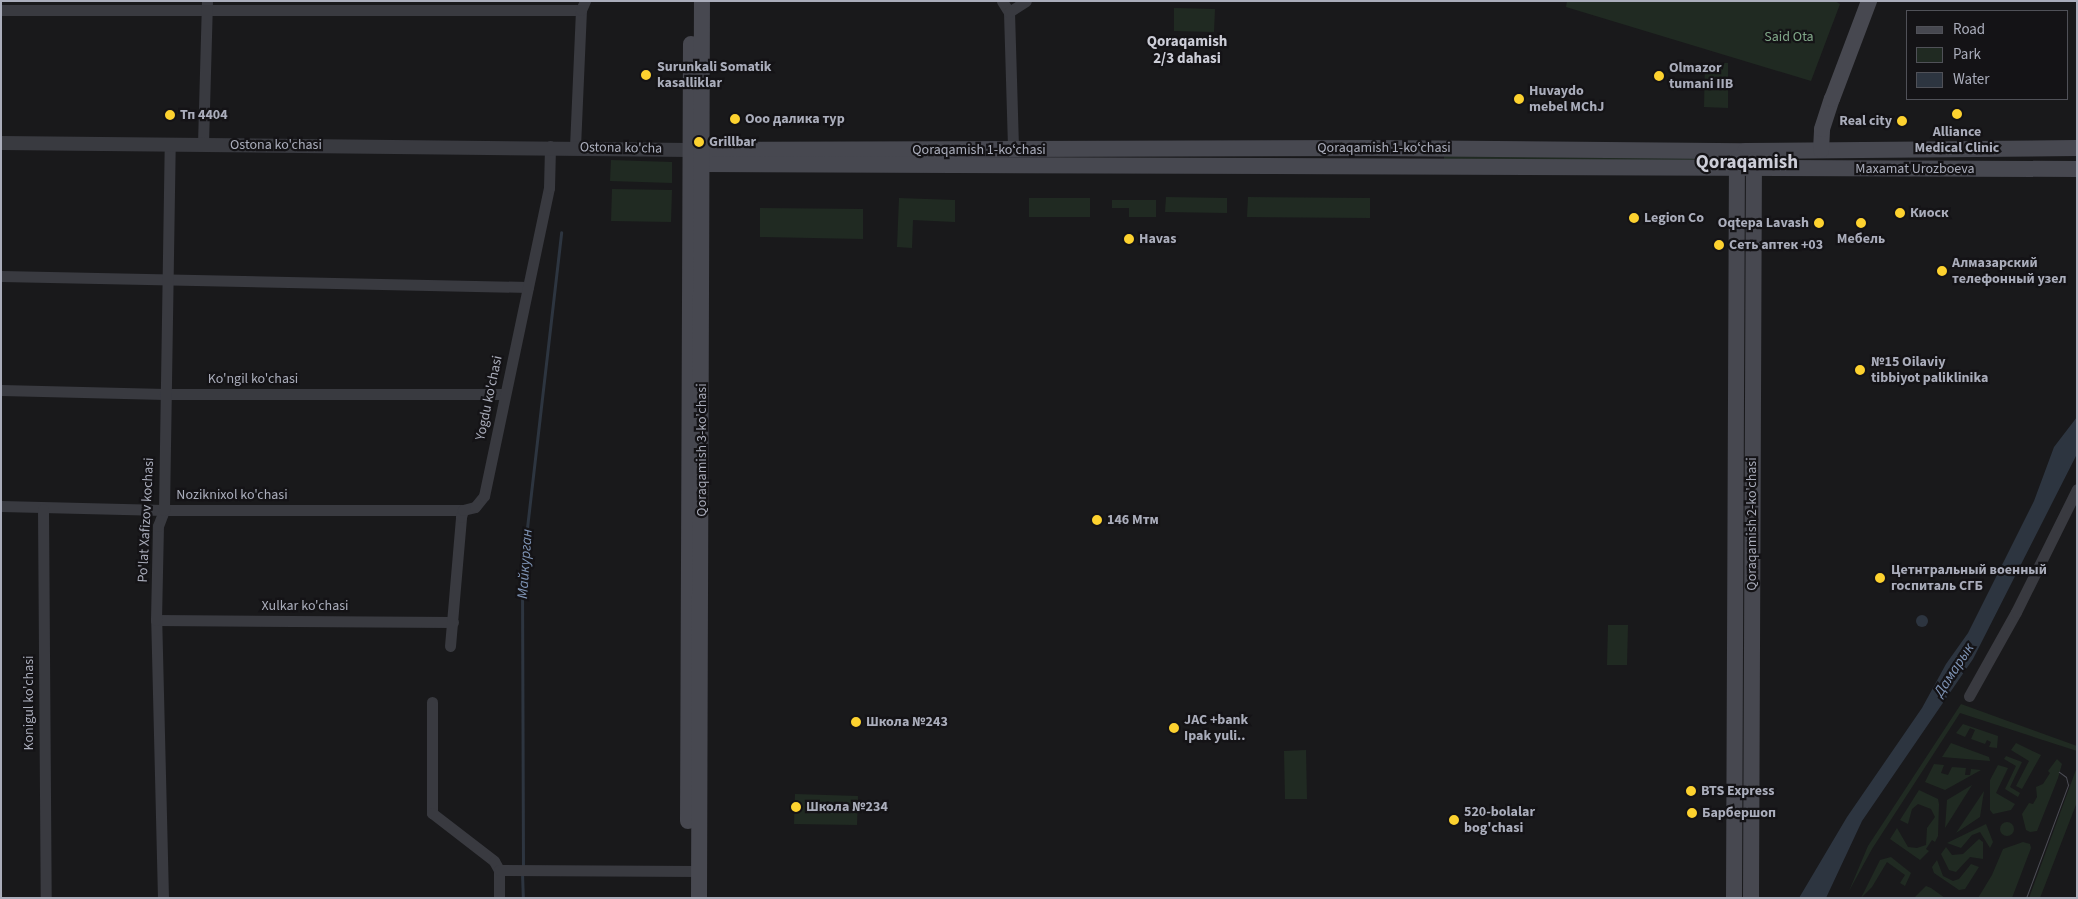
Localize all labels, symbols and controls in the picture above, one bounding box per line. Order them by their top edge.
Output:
legend [1906,10,2068,100]
text: Road [1953,19,1985,40]
park label: Said Ota [1764,29,1814,45]
district label: Qoraqamish 2/3 dahasi [1147,32,1227,67]
text: Park [1953,44,1981,65]
place label: Surunkali Somatik kasalliklar [657,59,771,92]
place label: Olmazor tumani IIB [1669,60,1733,92]
marker: Surunkali Somatik kasalliklar [639,68,653,82]
text: Water [1953,69,1989,90]
marker: Olmazor tumani IIB [1653,70,1665,82]
place label: Huvaydo mebel MChJ [1529,83,1604,115]
marker: Huvaydo mebel MChJ [1513,93,1525,105]
place label: Тп 4404 [180,107,228,123]
marker: Alliance Medical Clinic [1950,107,1964,121]
marker: Тп 4404 [164,109,176,121]
place label: Ооо далика тур [745,111,845,127]
marker: Ооо далика тур [729,113,741,125]
place label: Real city [1839,113,1892,129]
marker: Real city [1896,115,1908,127]
place label: Alliance Medical Clinic [1915,124,1999,156]
place label: Grillbar [709,134,756,150]
marker: Grillbar [693,136,705,148]
street label: Ostona ko'chasi [230,137,322,153]
street label: Ostona ko'cha [580,139,662,157]
street label: Qoraqamish 1-koʻchasi [1317,140,1451,156]
street label: Qoraqamish 1-koʻchasi [912,142,1046,158]
district label: Qoraqamish [1696,152,1798,174]
street label: Maxamat Urozboeva [1855,161,1975,177]
place label: Киоск [1910,205,1949,221]
marker: Киоск [1894,207,1906,219]
place label: Legion Co [1644,210,1704,226]
marker: Legion Co [1628,212,1640,224]
place label: Oqtepa Lavash [1718,215,1809,231]
marker: Oqtepa Lavash [1813,217,1825,229]
marker: Мебель [1855,217,1867,229]
place label: Havas [1139,231,1176,247]
place label: Мебель [1837,231,1885,247]
marker: Havas [1123,233,1135,245]
place label: Сеть аптек +03 [1729,237,1823,253]
marker: Сеть аптек +03 [1713,239,1725,251]
place label: Алмазарский телефонный узел [1952,255,2066,288]
marker: Алмазарский телефонный узел [1936,265,1948,277]
street label: Yogdu ko'chasi [472,354,506,442]
place label: №15 Oilaviy tibbiyot paliklinika [1871,354,1988,387]
marker: №15 Oilaviy tibbiyot paliklinika [1853,363,1867,377]
street label: Ko'ngil ko'chasi [208,371,298,387]
street label: Qoraqamish 3-ko'chasi [694,383,710,517]
street label: Po'lat Xafizov kochasi [134,457,158,583]
street label: Qoraqamish 2-ko'chasi [1744,457,1760,591]
street label: Noziknixol ko'chasi [176,487,288,503]
place label: 146 Мтм [1107,512,1159,528]
marker: 146 Мтм [1091,514,1103,526]
water label: Майкурган [514,528,536,600]
place label: Цетнтральный военный госпиталь СГБ [1891,562,2047,594]
marker: Цетнтральный военный госпиталь СГБ [1873,571,1887,585]
street label: Xulkar ko'chasi [261,598,349,614]
water label: Дамарык [1930,640,1978,700]
street label: Konigul ko'chasi [21,655,37,751]
place label: JAC +bank Ipak yuli.. [1184,712,1248,744]
place label: Школа №243 [866,714,948,730]
marker: Школа №243 [850,716,862,728]
marker: JAC +bank Ipak yuli.. [1168,722,1180,734]
place label: BTS Express [1701,783,1774,799]
marker: BTS Express [1685,785,1697,797]
place label: Школа №234 [806,799,888,815]
marker: Школа №234 [790,801,802,813]
place label: 520-bolalar bog'chasi [1464,804,1535,836]
place label: Барбершоп [1702,805,1776,821]
marker: Барбершоп [1686,807,1698,819]
marker: 520-bolalar bog'chasi [1448,814,1460,826]

